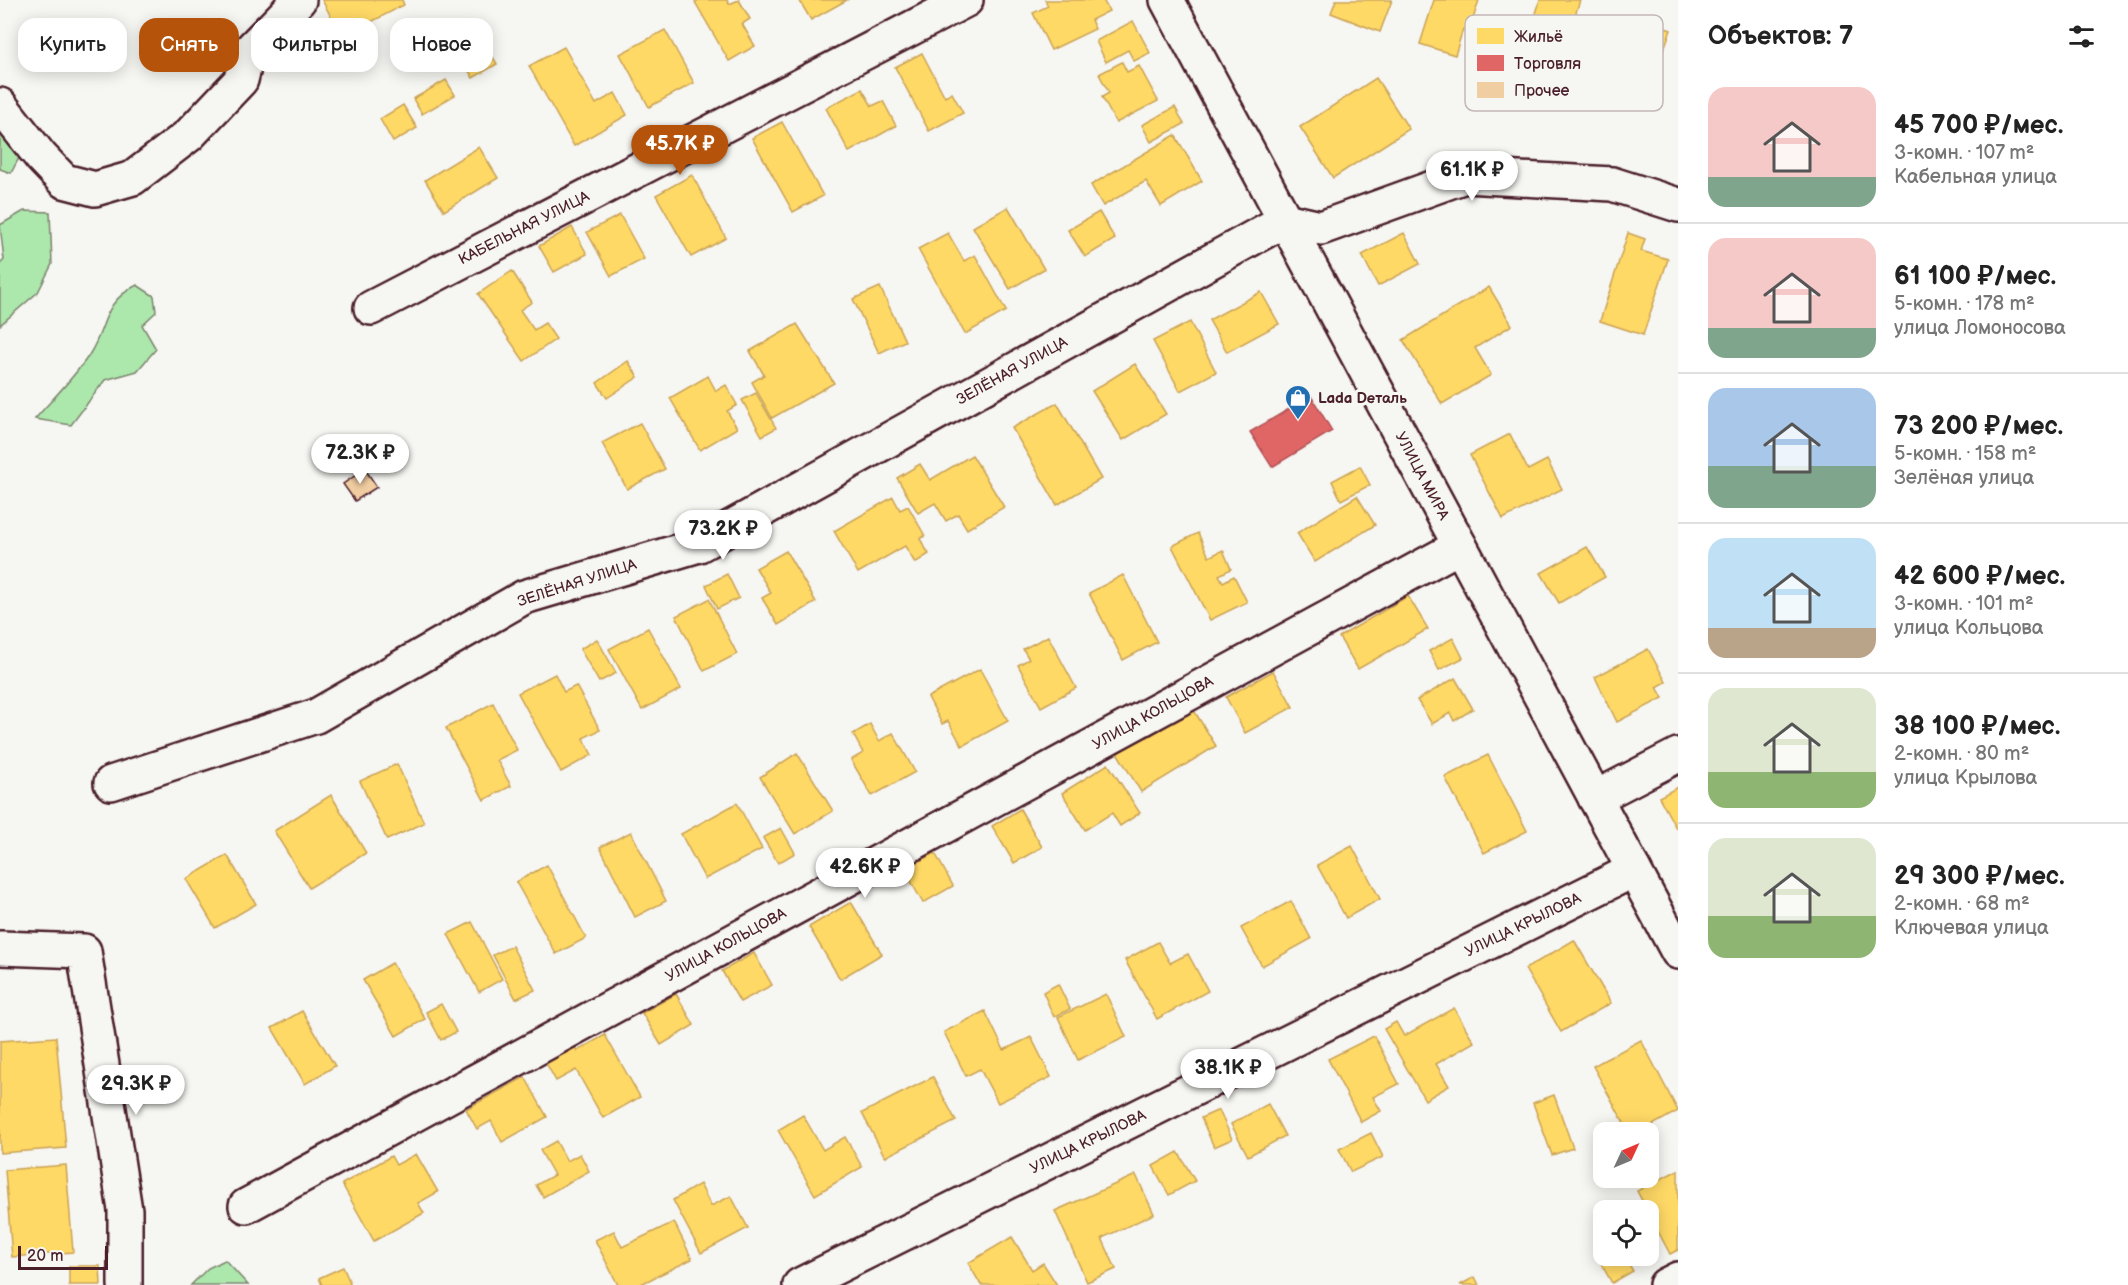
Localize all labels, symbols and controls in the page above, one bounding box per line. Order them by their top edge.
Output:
legend [1465,15,1663,111]
chip: Купить [18,18,127,72]
chip: Снять [139,18,239,72]
chip: Фильтры [251,18,378,72]
chip: Новое [390,18,493,72]
icon: filters [2065,20,2098,53]
text: Объектов: 7 [1708,21,1853,52]
text: Жильё [1514,28,1563,47]
text: Торговля [1514,55,1581,74]
text: Прочее [1514,82,1570,101]
text: 45 700 ₽/мес. [1894,110,2063,141]
icon: home [1756,111,1828,183]
pin: 45.7K ₽ [625,125,735,176]
text: 45.7K ₽ [645,132,715,156]
text: 3-комн. · 107 m² [1894,141,2035,165]
pin: 61.1K ₽ [1417,151,1527,202]
text: 61.1K ₽ [1440,158,1504,182]
text: Кабельная улица [1894,165,2057,189]
street label: КАБЕЛЬНАЯ УЛИЦА [455,186,593,269]
text: 61 100 ₽/мес. [1894,261,2056,292]
icon: home [1756,262,1828,334]
text: 5-комн. · 178 m² [1894,292,2035,316]
text: улица Ломоносова [1894,316,2066,340]
street label: ЗЕЛЁНАЯ УЛИЦА [953,332,1072,409]
shop icon: Lada Dеталь [1283,383,1313,421]
place label: Lada Dеталь [1318,389,1407,408]
text: 73 200 ₽/мес. [1894,411,2063,442]
icon: home [1756,412,1828,484]
street label: УЛИЦА МИРА [1391,429,1454,524]
pin: 72.3K ₽ [305,434,415,485]
text: 72.3K ₽ [325,441,395,465]
text: 5-комн. · 158 m² [1894,442,2036,466]
text: Зелёная улица [1894,466,2034,490]
pin: 73.2K ₽ [668,510,778,561]
text: 73.2K ₽ [688,517,758,541]
street label: ЗЕЛЁНАЯ УЛИЦА [515,555,640,611]
text: 42 600 ₽/мес. [1894,561,2065,592]
icon: home [1756,562,1828,634]
text: 3-комн. · 101 m² [1894,592,2034,616]
text: улица Кольцова [1894,616,2044,640]
street label: УЛИЦА КОЛЬЦОВА [1089,671,1218,754]
text: 38 100 ₽/мес. [1894,711,2060,742]
icon: home [1756,712,1828,784]
text: 2-комн. · 80 m² [1894,742,2029,766]
text: улица Крылова [1894,766,2037,790]
pin: 42.6K ₽ [810,848,920,899]
text: 42.6K ₽ [830,855,900,879]
text: 29 300 ₽/мес. [1894,861,2065,892]
icon: home [1756,862,1828,934]
street label: УЛИЦА КРЫЛОВА [1462,888,1585,961]
text: 2-комн. · 68 m² [1894,892,2030,916]
street label: УЛИЦА КОЛЬЦОВА [662,903,791,986]
text: Ключевая улица [1894,916,2049,940]
pin: 38.1K ₽ [1173,1049,1283,1100]
text: 38.1K ₽ [1194,1056,1262,1080]
pin: 29.3K ₽ [81,1065,191,1116]
text: 29.3K ₽ [101,1072,171,1096]
street label: УЛИЦА КРЫЛОВА [1027,1105,1150,1178]
north arrow [1593,1122,1659,1188]
map controls [1593,1122,1659,1266]
button: locate [1593,1200,1659,1266]
scale bar [18,1243,108,1270]
text: 20 m [27,1247,63,1266]

